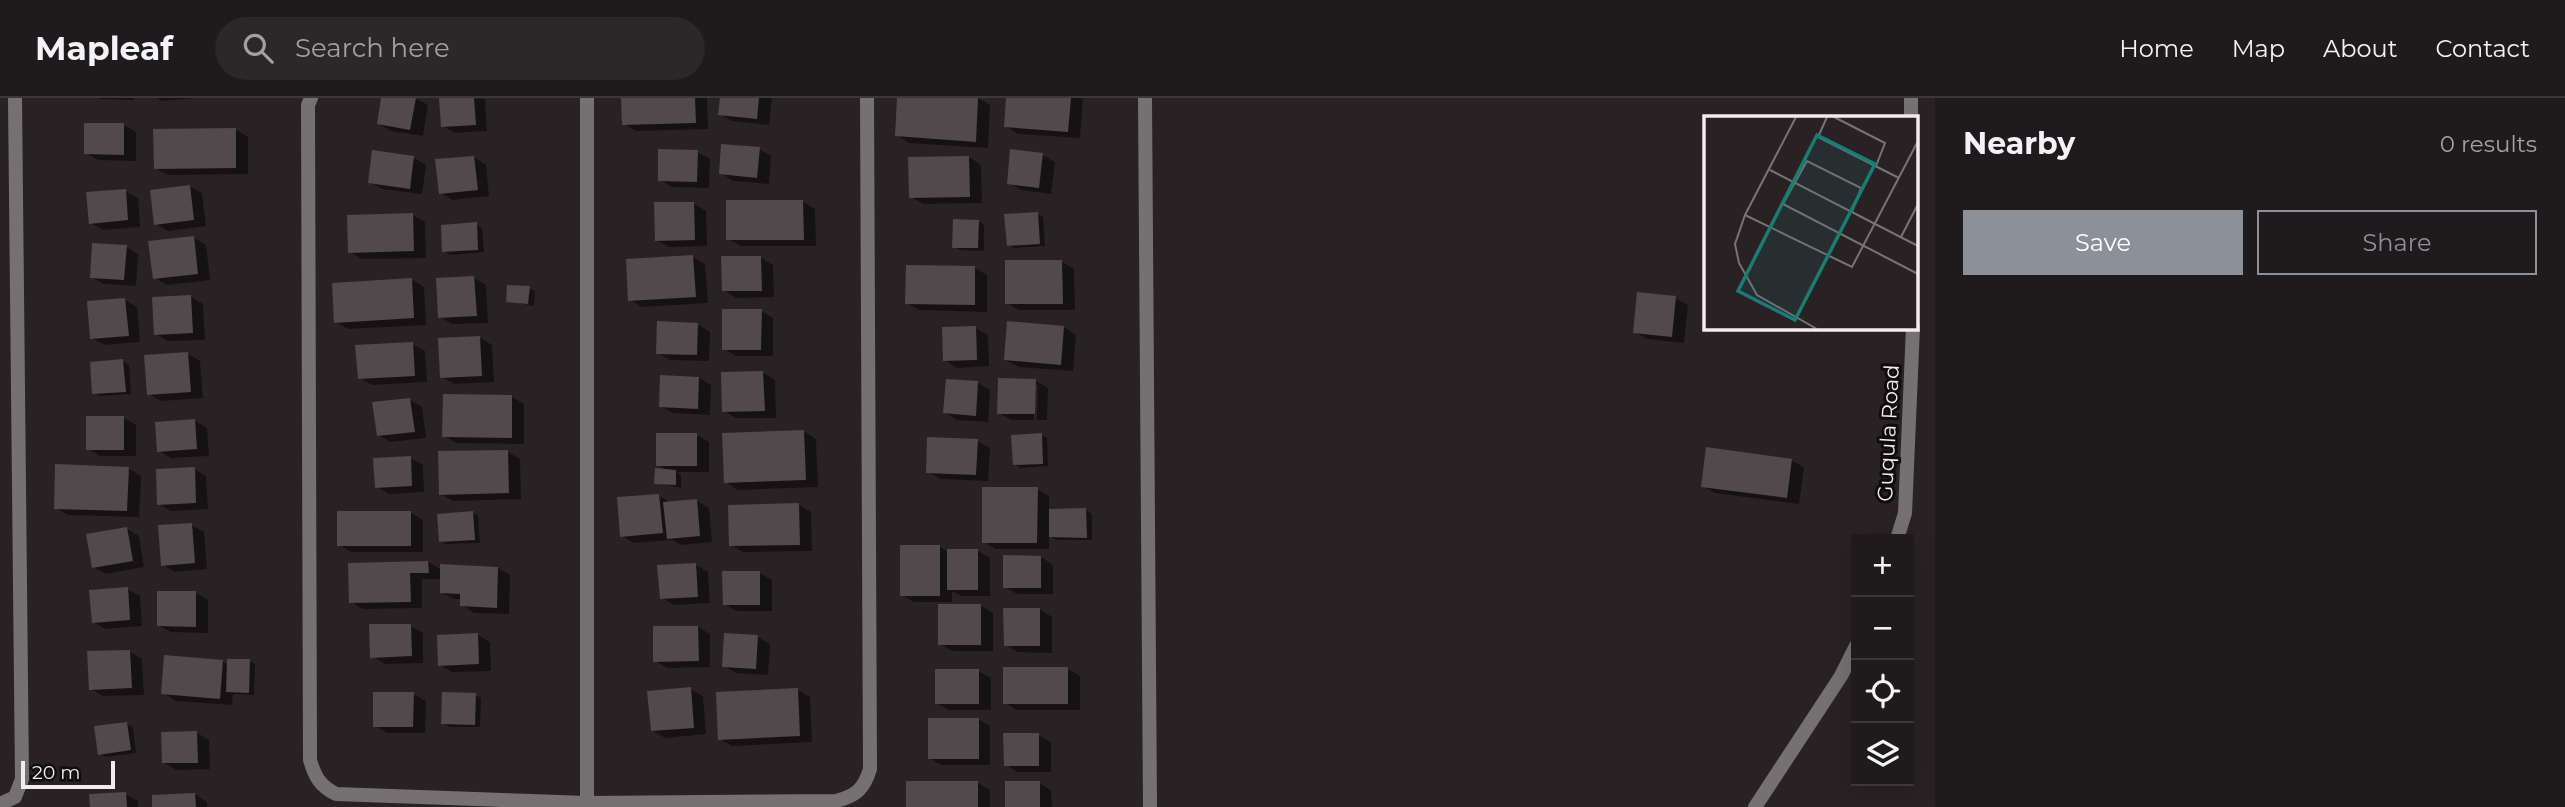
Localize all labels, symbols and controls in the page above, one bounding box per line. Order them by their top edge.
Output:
search box [215,17,705,80]
text: Mapleaf [35,28,173,68]
icon: search [239,29,277,67]
text: Search here [295,32,450,64]
text: Home [2119,34,2194,63]
text: Map [2232,34,2285,63]
text: About [2323,34,2397,63]
text: Contact [2435,34,2530,63]
inset map [1704,116,1918,329]
text: Nearby [1963,125,2075,162]
text: 0 results [2440,130,2537,158]
button: Save [1963,210,2243,275]
button: Share [2257,210,2537,275]
street label: Guqula Road [1872,364,1904,502]
map controls [1851,534,1914,786]
button: + [1851,534,1914,597]
button: − [1851,597,1914,660]
button: locate [1851,660,1914,723]
button: layers [1851,723,1914,786]
scale bar [21,758,116,790]
text: 20 m [32,761,80,784]

